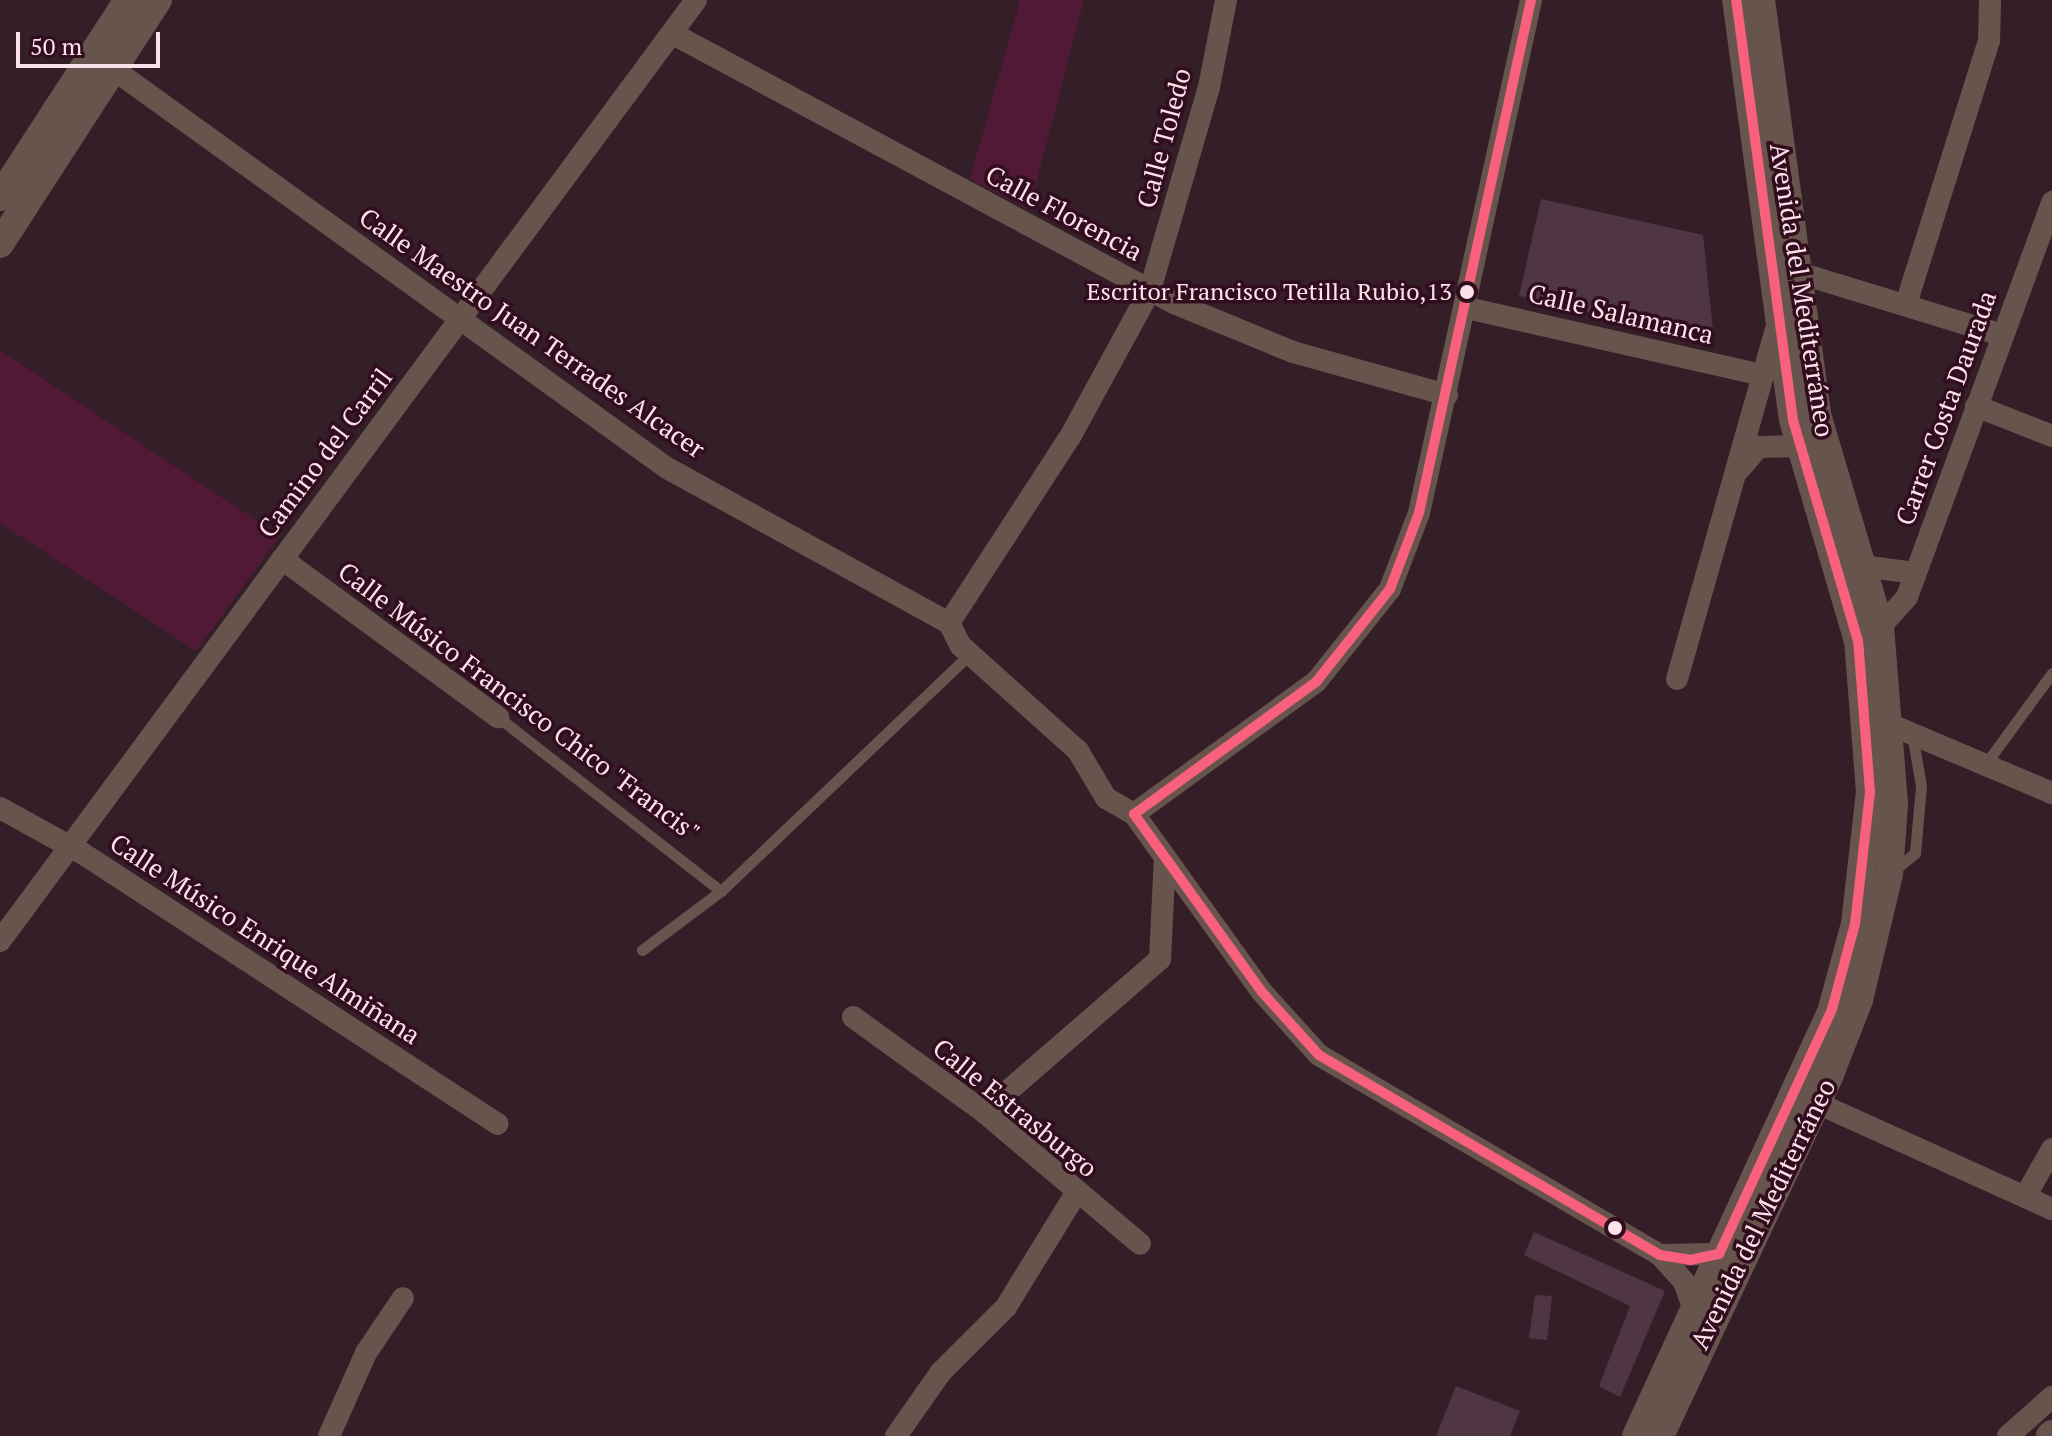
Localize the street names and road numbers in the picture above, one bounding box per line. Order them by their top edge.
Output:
street label: Calle Toledo [1130,65,1198,211]
street label: Avenida del Mediterráneo [1763,141,1841,439]
street label: Calle Florencia [980,159,1148,267]
street label: Calle Maestro Juan Terrades Alcacer [353,201,711,465]
street label: Calle Salamanca [1525,278,1717,350]
street label: Carrer Costa Daurada [1889,287,2003,529]
street label: Camino del Carril [251,362,399,544]
street label: Calle Músico Francisco Chico "Francis" [332,555,706,849]
street label: Calle Músico Enrique Almiñana [104,827,426,1051]
street label: Calle Estrasburgo [927,1032,1103,1184]
street label: Avenida del Mediterráneo [1684,1074,1842,1354]

